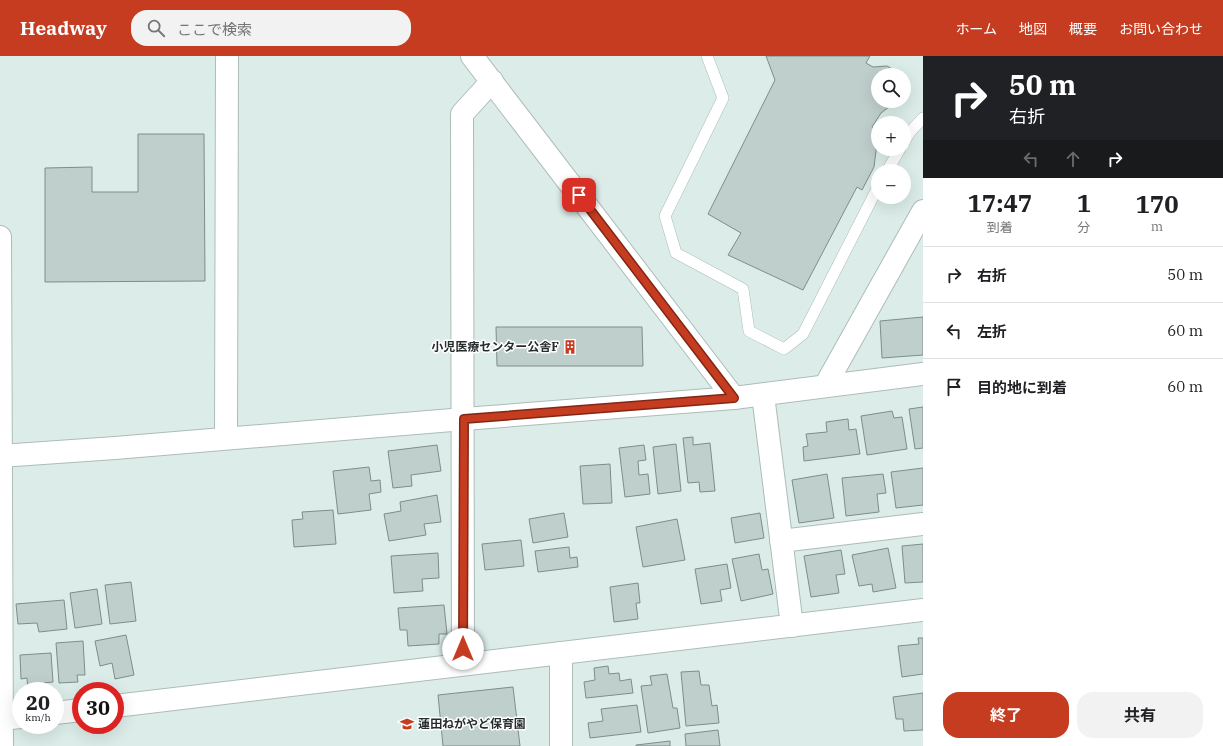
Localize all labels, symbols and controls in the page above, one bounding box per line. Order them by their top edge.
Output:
search box [131,10,411,46]
text: Headway [20,16,107,40]
icon: search [145,17,167,39]
text: ここで検索 [177,20,252,39]
text: ホーム [955,20,997,38]
text: 地図 [1019,20,1047,38]
text: 概要 [1069,20,1097,38]
text: お問い合わせ [1119,20,1203,38]
text: 50 m [1009,66,1076,103]
map controls [871,68,911,204]
button: search [871,68,911,108]
icon: right [943,72,995,124]
text: 右折 [1009,105,1045,128]
button: + [871,116,911,156]
icon: left [1020,148,1042,170]
icon: ahead [1062,148,1084,170]
icon: right [1104,148,1126,170]
button: − [871,164,911,204]
pin [562,178,596,212]
icon: arrive [568,184,590,206]
text: 17:47 [967,187,1032,219]
text: 1 [1077,187,1091,219]
text: 170 [1135,188,1179,220]
text: m [1151,218,1163,235]
text: 到着 [987,219,1013,236]
text: 分 [1077,219,1090,236]
icon: right [943,264,965,286]
text: 50 m [1167,265,1203,284]
text: 右折 [977,266,1007,285]
icon: left [943,320,965,342]
text: 60 m [1167,321,1203,340]
text: 左折 [977,322,1007,341]
place label: 小児医療センター公舎F [431,339,559,354]
building icon: 小児医療センター公舎F [562,339,578,355]
icon: arrive [943,376,965,398]
text: 60 m [1167,377,1203,396]
text: 目的地に到着 [977,378,1067,397]
position arrow [442,628,484,670]
speed limit sign: 30 [72,682,124,734]
text: 20 [26,689,50,716]
button: 終了 [943,692,1069,738]
button: 共有 [1077,692,1203,738]
text: km/h [25,711,51,724]
school or university icon: 蓮田ねがやど保育園 [399,716,415,732]
place label: 蓮田ねがやど保育園 [418,716,526,731]

